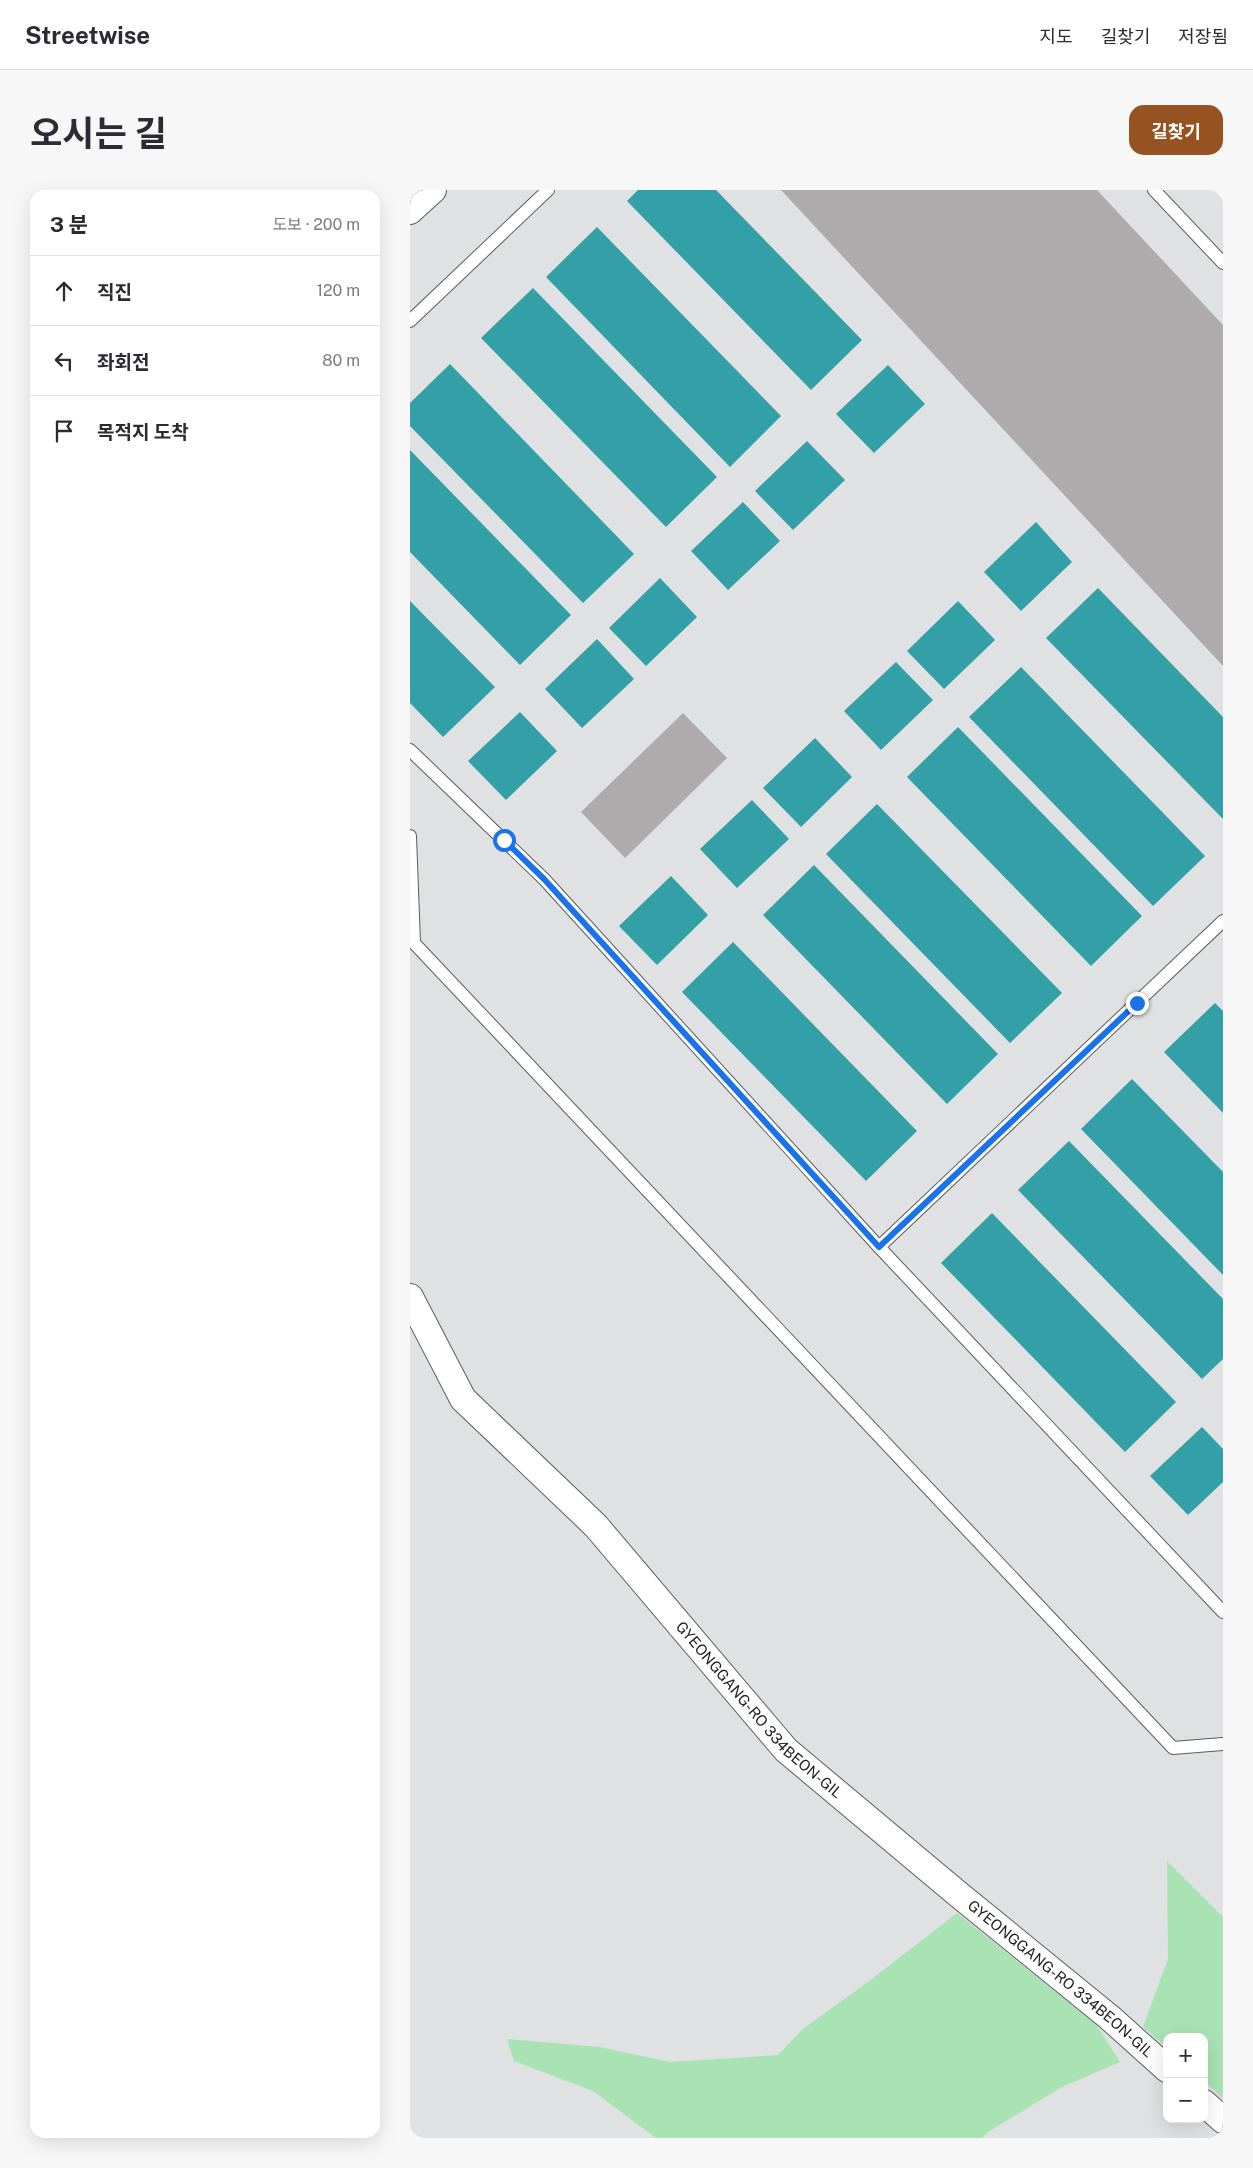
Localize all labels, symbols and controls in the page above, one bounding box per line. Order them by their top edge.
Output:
text: Streetwise [25,21,150,49]
text: 지도 [1040,26,1073,47]
text: 길찾기 [1101,26,1150,47]
text: 저장됨 [1178,26,1228,47]
button: 길찾기 [1129,105,1223,155]
text: 오시는 길 [30,113,167,154]
text: 3 분 [50,212,88,237]
text: 도보 · 200 m [272,215,360,234]
icon: ahead [50,277,78,305]
text: 직진 [97,281,132,303]
text: 120 m [316,281,360,300]
icon: left [50,347,78,375]
text: 좌회전 [97,351,149,373]
text: 80 m [322,351,360,370]
icon: arrive [50,417,78,445]
text: 목적지 도착 [97,421,189,443]
route start [493,829,516,852]
route end [1126,992,1149,1015]
street label: GYEONGGANG-RO 334BEON-GIL [673,1618,846,1801]
street label: GYEONGGANG-RO 334BEON-GIL [965,1897,1157,2061]
map controls [1163,2033,1208,2123]
button: + [1163,2033,1208,2078]
button: − [1163,2078,1208,2123]

